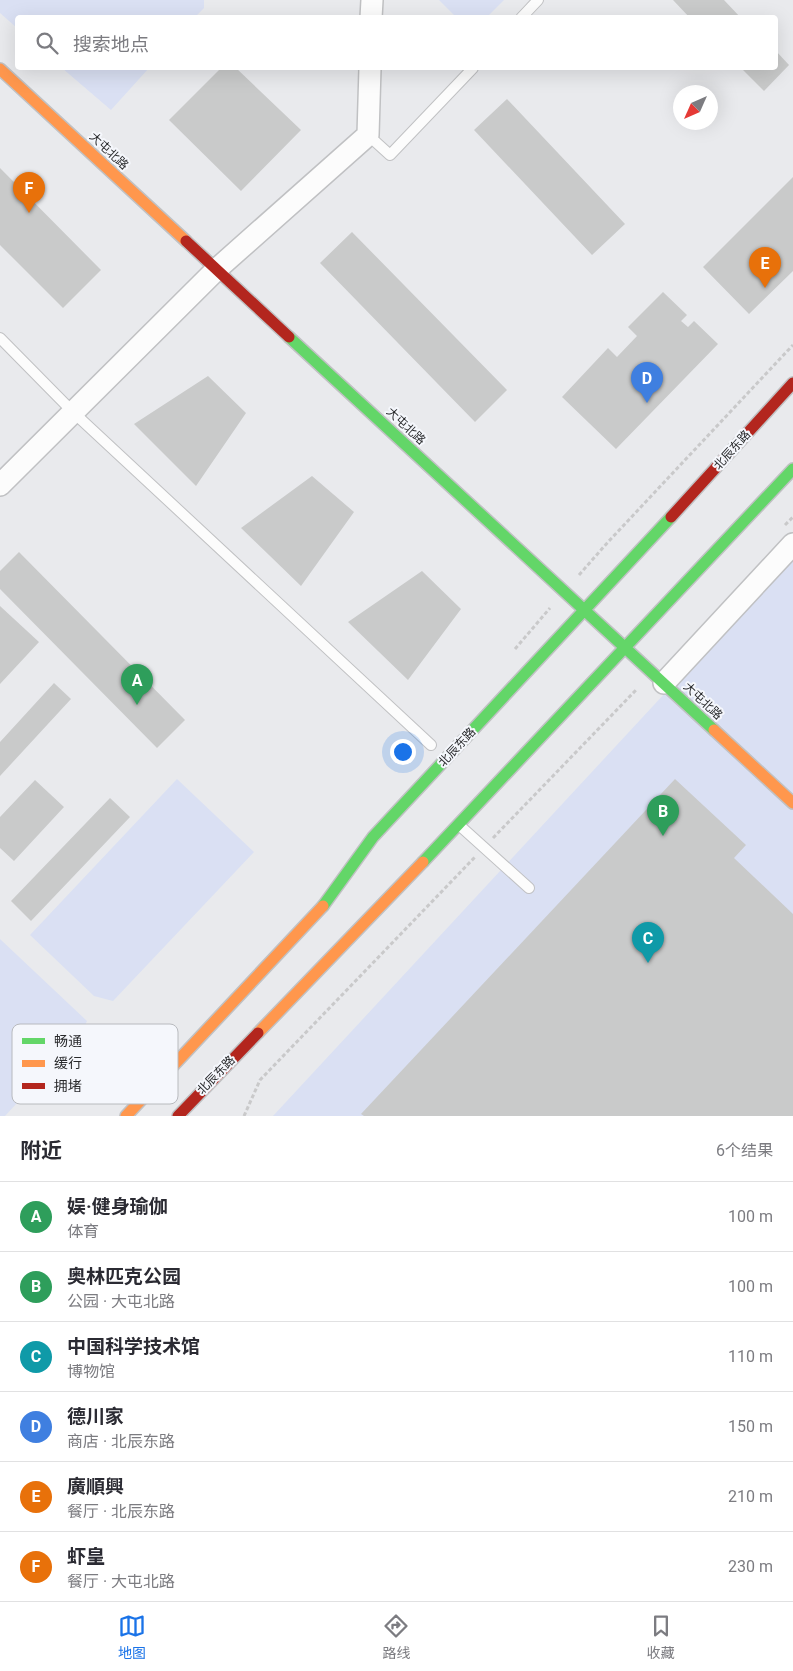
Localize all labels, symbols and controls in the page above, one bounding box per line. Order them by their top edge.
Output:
search box [15,15,778,70]
icon: search [33,29,61,57]
text: 搜索地点 [73,33,149,56]
north arrow [673,85,718,130]
street label: 大屯北路 [87,130,131,172]
pin: F [13,172,45,213]
pin: E [749,247,781,288]
pin: D [631,362,663,403]
street label: 大屯北路 [384,405,428,447]
street label: 北辰东路 [711,427,753,473]
pin: A [121,664,153,705]
street label: 大屯北路 [681,680,725,722]
street label: 北辰东路 [436,725,478,769]
your location [390,739,416,765]
pin: B [647,795,679,836]
pin: C [632,922,664,963]
legend [12,1024,178,1104]
text: 畅通 [54,1033,82,1049]
street label: 北辰东路 [194,1053,238,1097]
text: 缓行 [54,1055,82,1071]
text: 拥堵 [54,1078,82,1094]
text: 附近 [20,1139,62,1163]
text: 6个结果 [716,1141,773,1160]
text: 娱·健身瑜伽 [67,1195,168,1218]
text: A [31,1207,41,1226]
text: 100 m [728,1207,773,1226]
text: 体育 [67,1222,99,1241]
text: 奥林匹克公园 [67,1265,181,1288]
text: B [31,1277,41,1296]
text: 100 m [728,1277,773,1296]
text: 公园 · 大屯北路 [67,1292,175,1311]
text: 中国科学技术馆 [67,1335,200,1358]
text: C [31,1347,41,1366]
text: 110 m [728,1347,773,1366]
text: 博物馆 [67,1362,115,1381]
text: 德川家 [67,1405,124,1428]
text: D [31,1417,41,1436]
text: 150 m [728,1417,773,1436]
text: 商店 · 北辰东路 [67,1432,175,1451]
text: 廣順興 [67,1475,124,1498]
text: E [32,1487,41,1506]
text: 210 m [728,1487,773,1506]
text: 餐厅 · 北辰东路 [67,1502,175,1521]
text: 虾皇 [67,1545,105,1568]
text: F [32,1557,40,1576]
text: 230 m [728,1557,773,1576]
text: 餐厅 · 大屯北路 [67,1572,175,1591]
tab: 地图 [118,1612,146,1662]
tab: 路线 [382,1612,410,1662]
tab: 收藏 [647,1612,675,1662]

